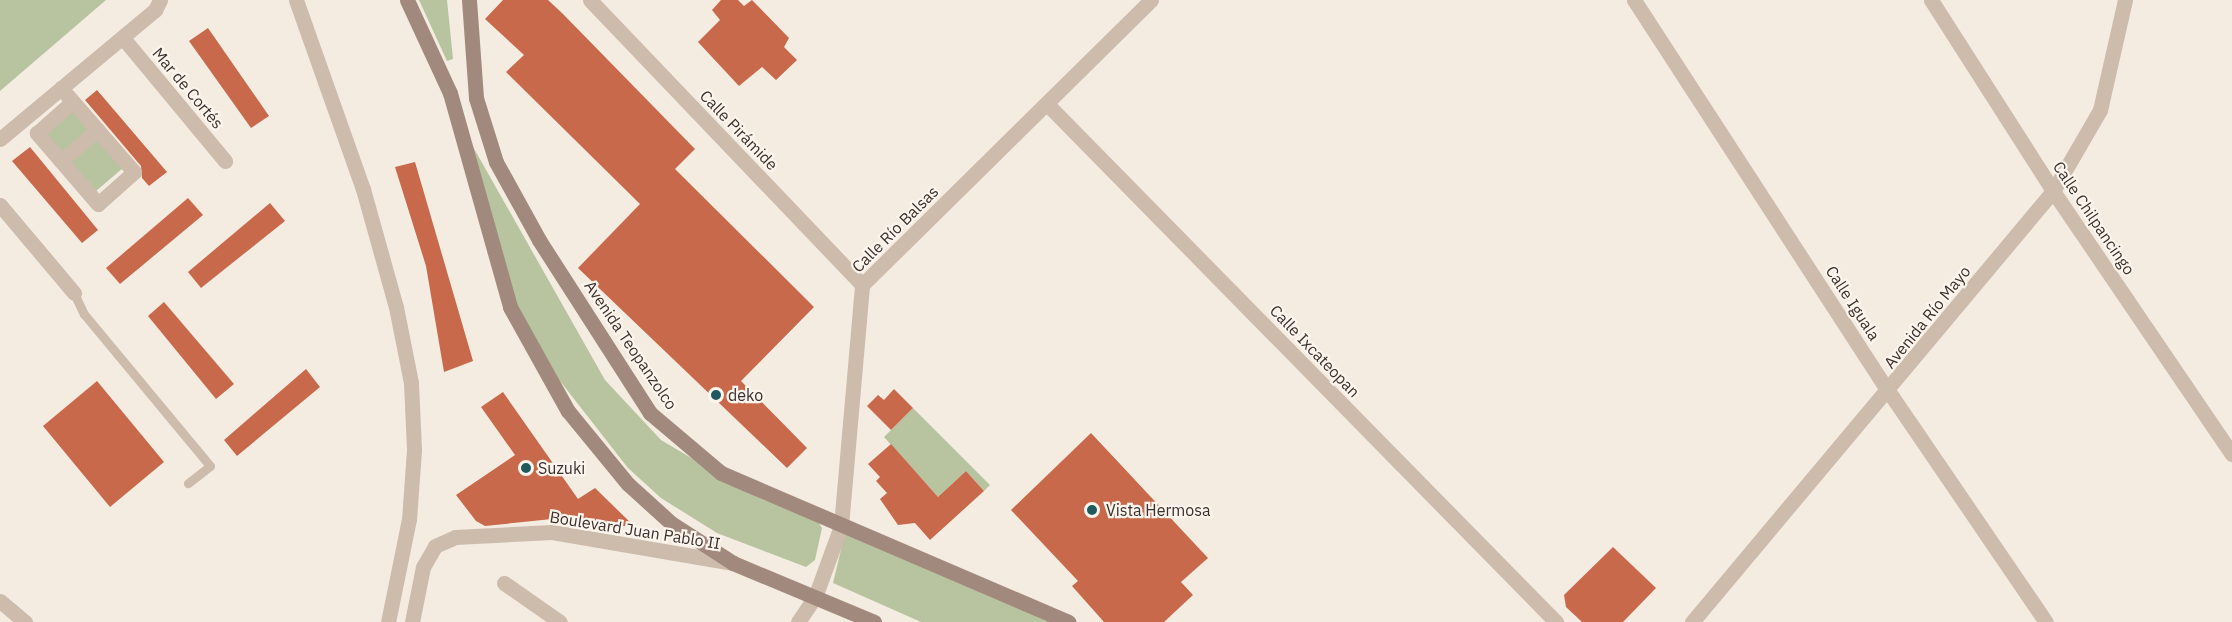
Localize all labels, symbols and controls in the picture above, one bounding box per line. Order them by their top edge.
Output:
street label: Mar de Cortés [149,44,227,132]
street label: Calle Pirámide [696,86,782,174]
street label: Calle Chilpancingo [2049,158,2139,278]
street label: Calle Río Balsas [848,182,942,276]
street label: Calle Iguala [1822,262,1884,344]
street label: Avenida Río Mayo [1880,262,1974,372]
street label: Avenida Teopanzolco [581,277,681,413]
street label: Calle Ixcateopan [1266,301,1364,401]
place label: deko [728,385,763,405]
marker: deko [709,388,723,402]
place label: Suzuki [538,458,585,478]
marker: Suzuki [519,461,533,475]
place label: Vista Hermosa [1106,500,1211,520]
marker: Vista Hermosa [1083,501,1101,519]
street label: Boulevard Juan Pablo II [548,507,722,553]

